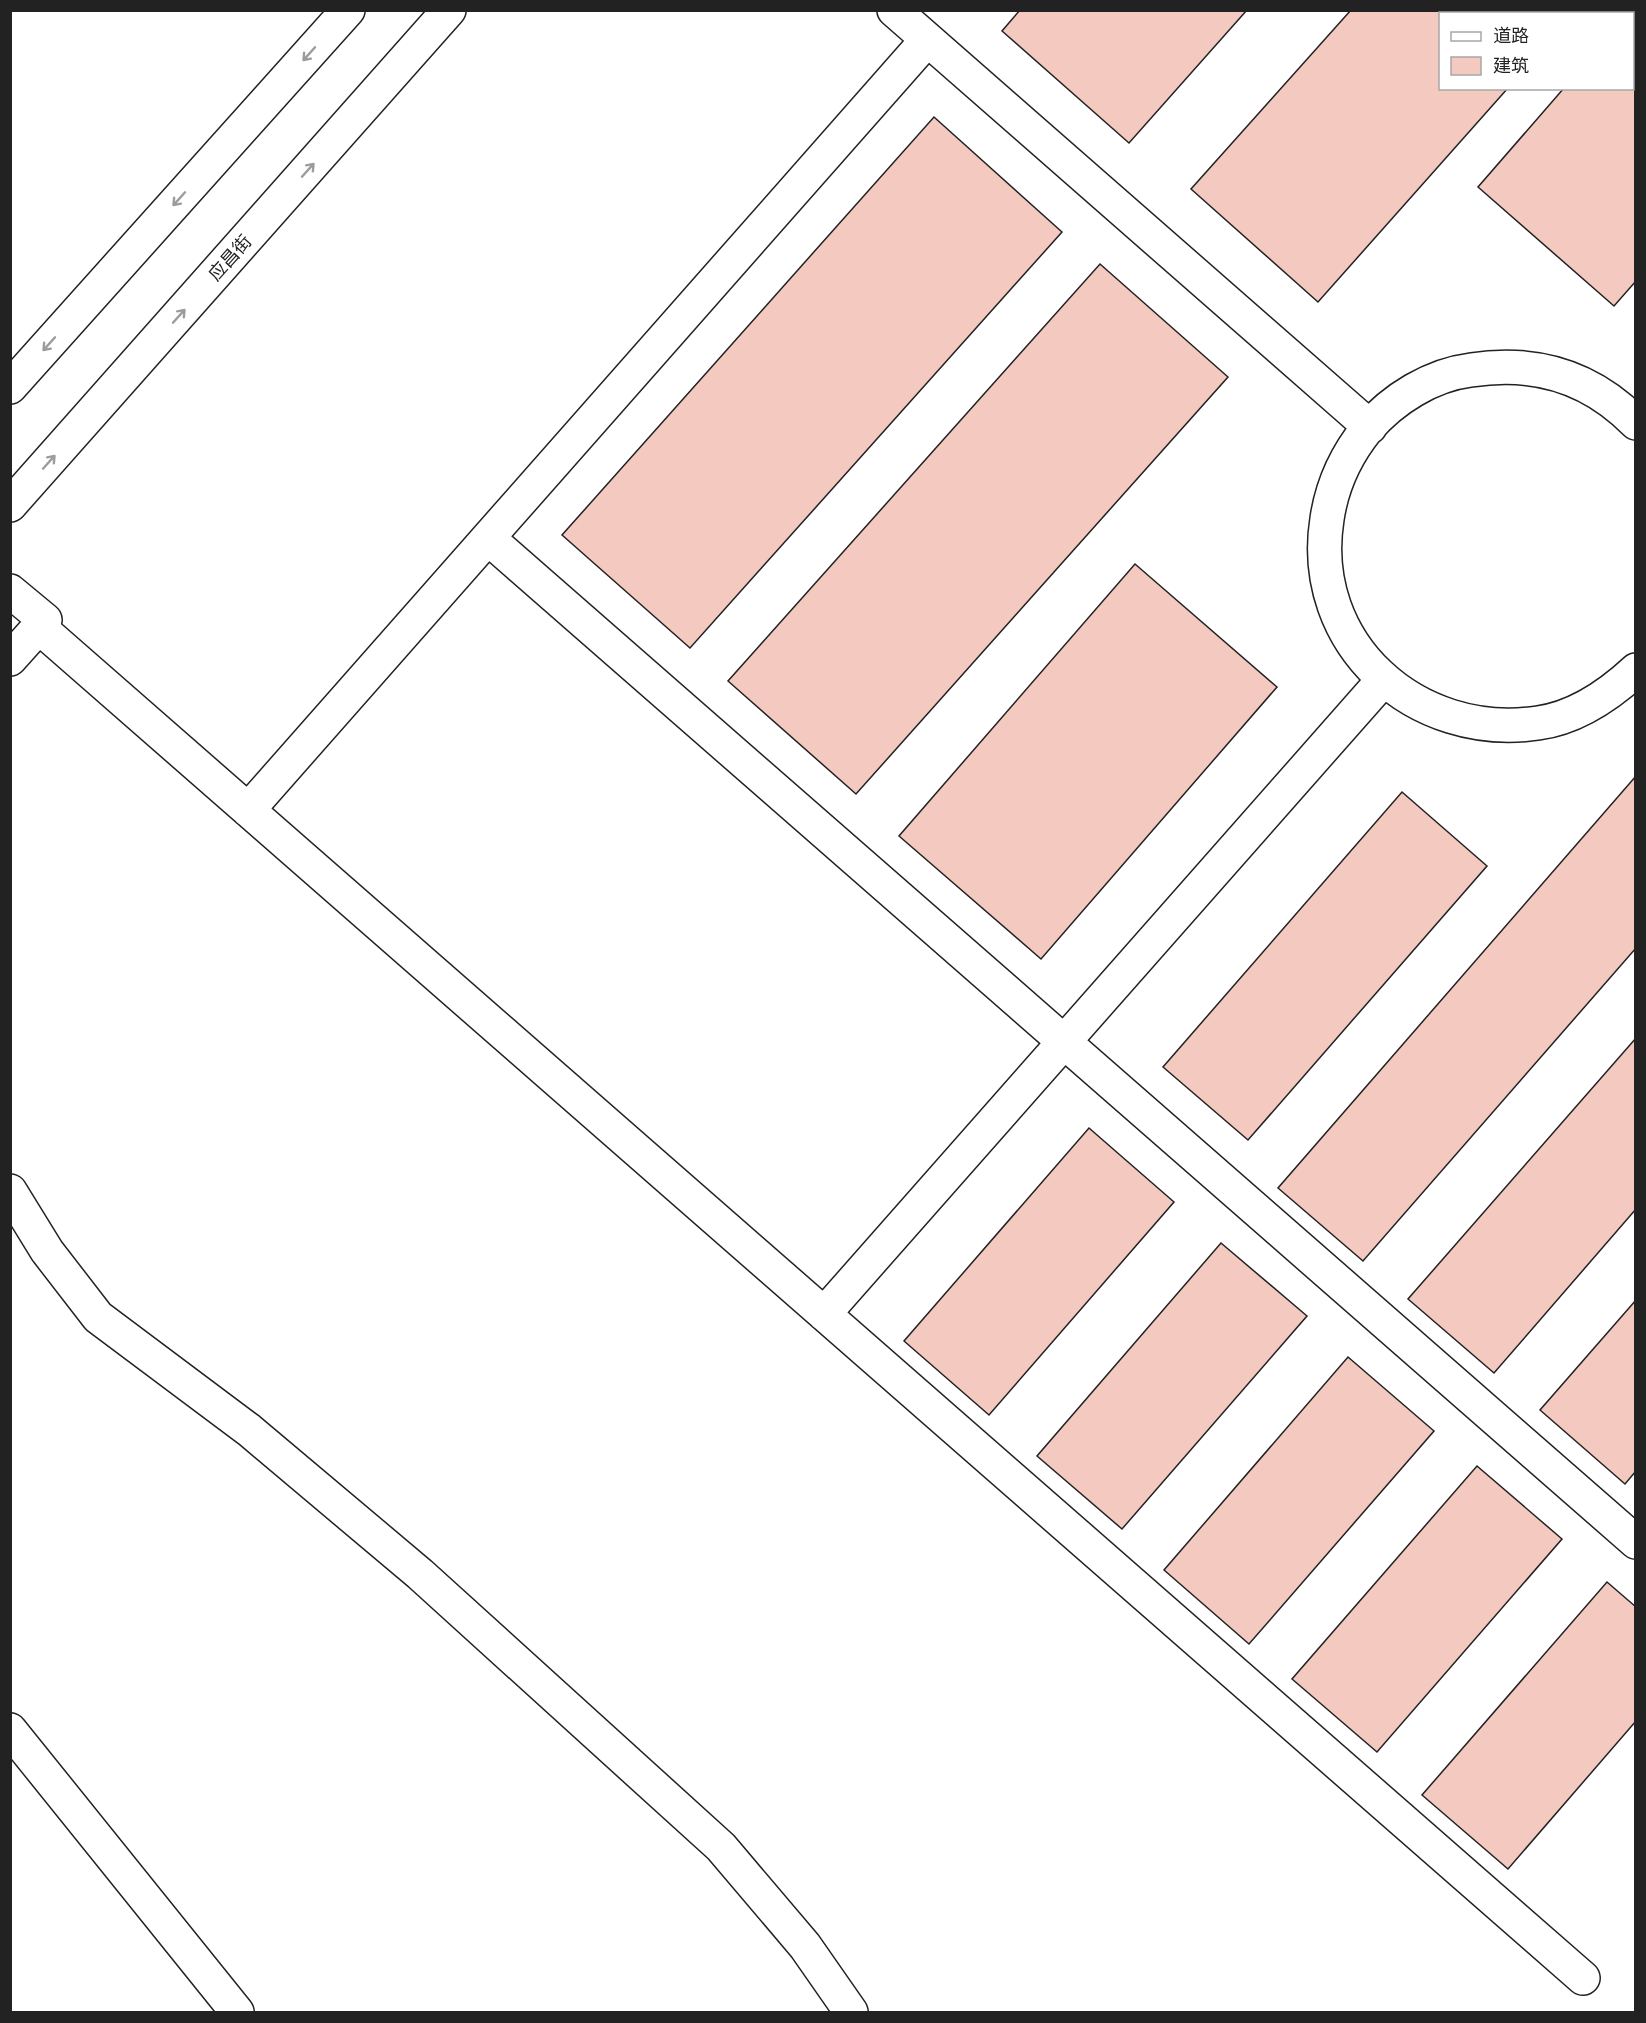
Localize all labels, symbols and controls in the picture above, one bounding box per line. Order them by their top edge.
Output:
legend [1439,12,1634,90]
text: 道路 [1493,25,1529,46]
one-way arrow [302,46,316,61]
text: 建筑 [1493,55,1529,76]
one-way arrow [301,163,315,178]
one-way arrow [172,191,186,206]
street label: 应昌街 [204,231,255,285]
one-way arrow [172,308,185,324]
one-way arrow [42,337,56,352]
one-way arrow [42,455,56,470]

